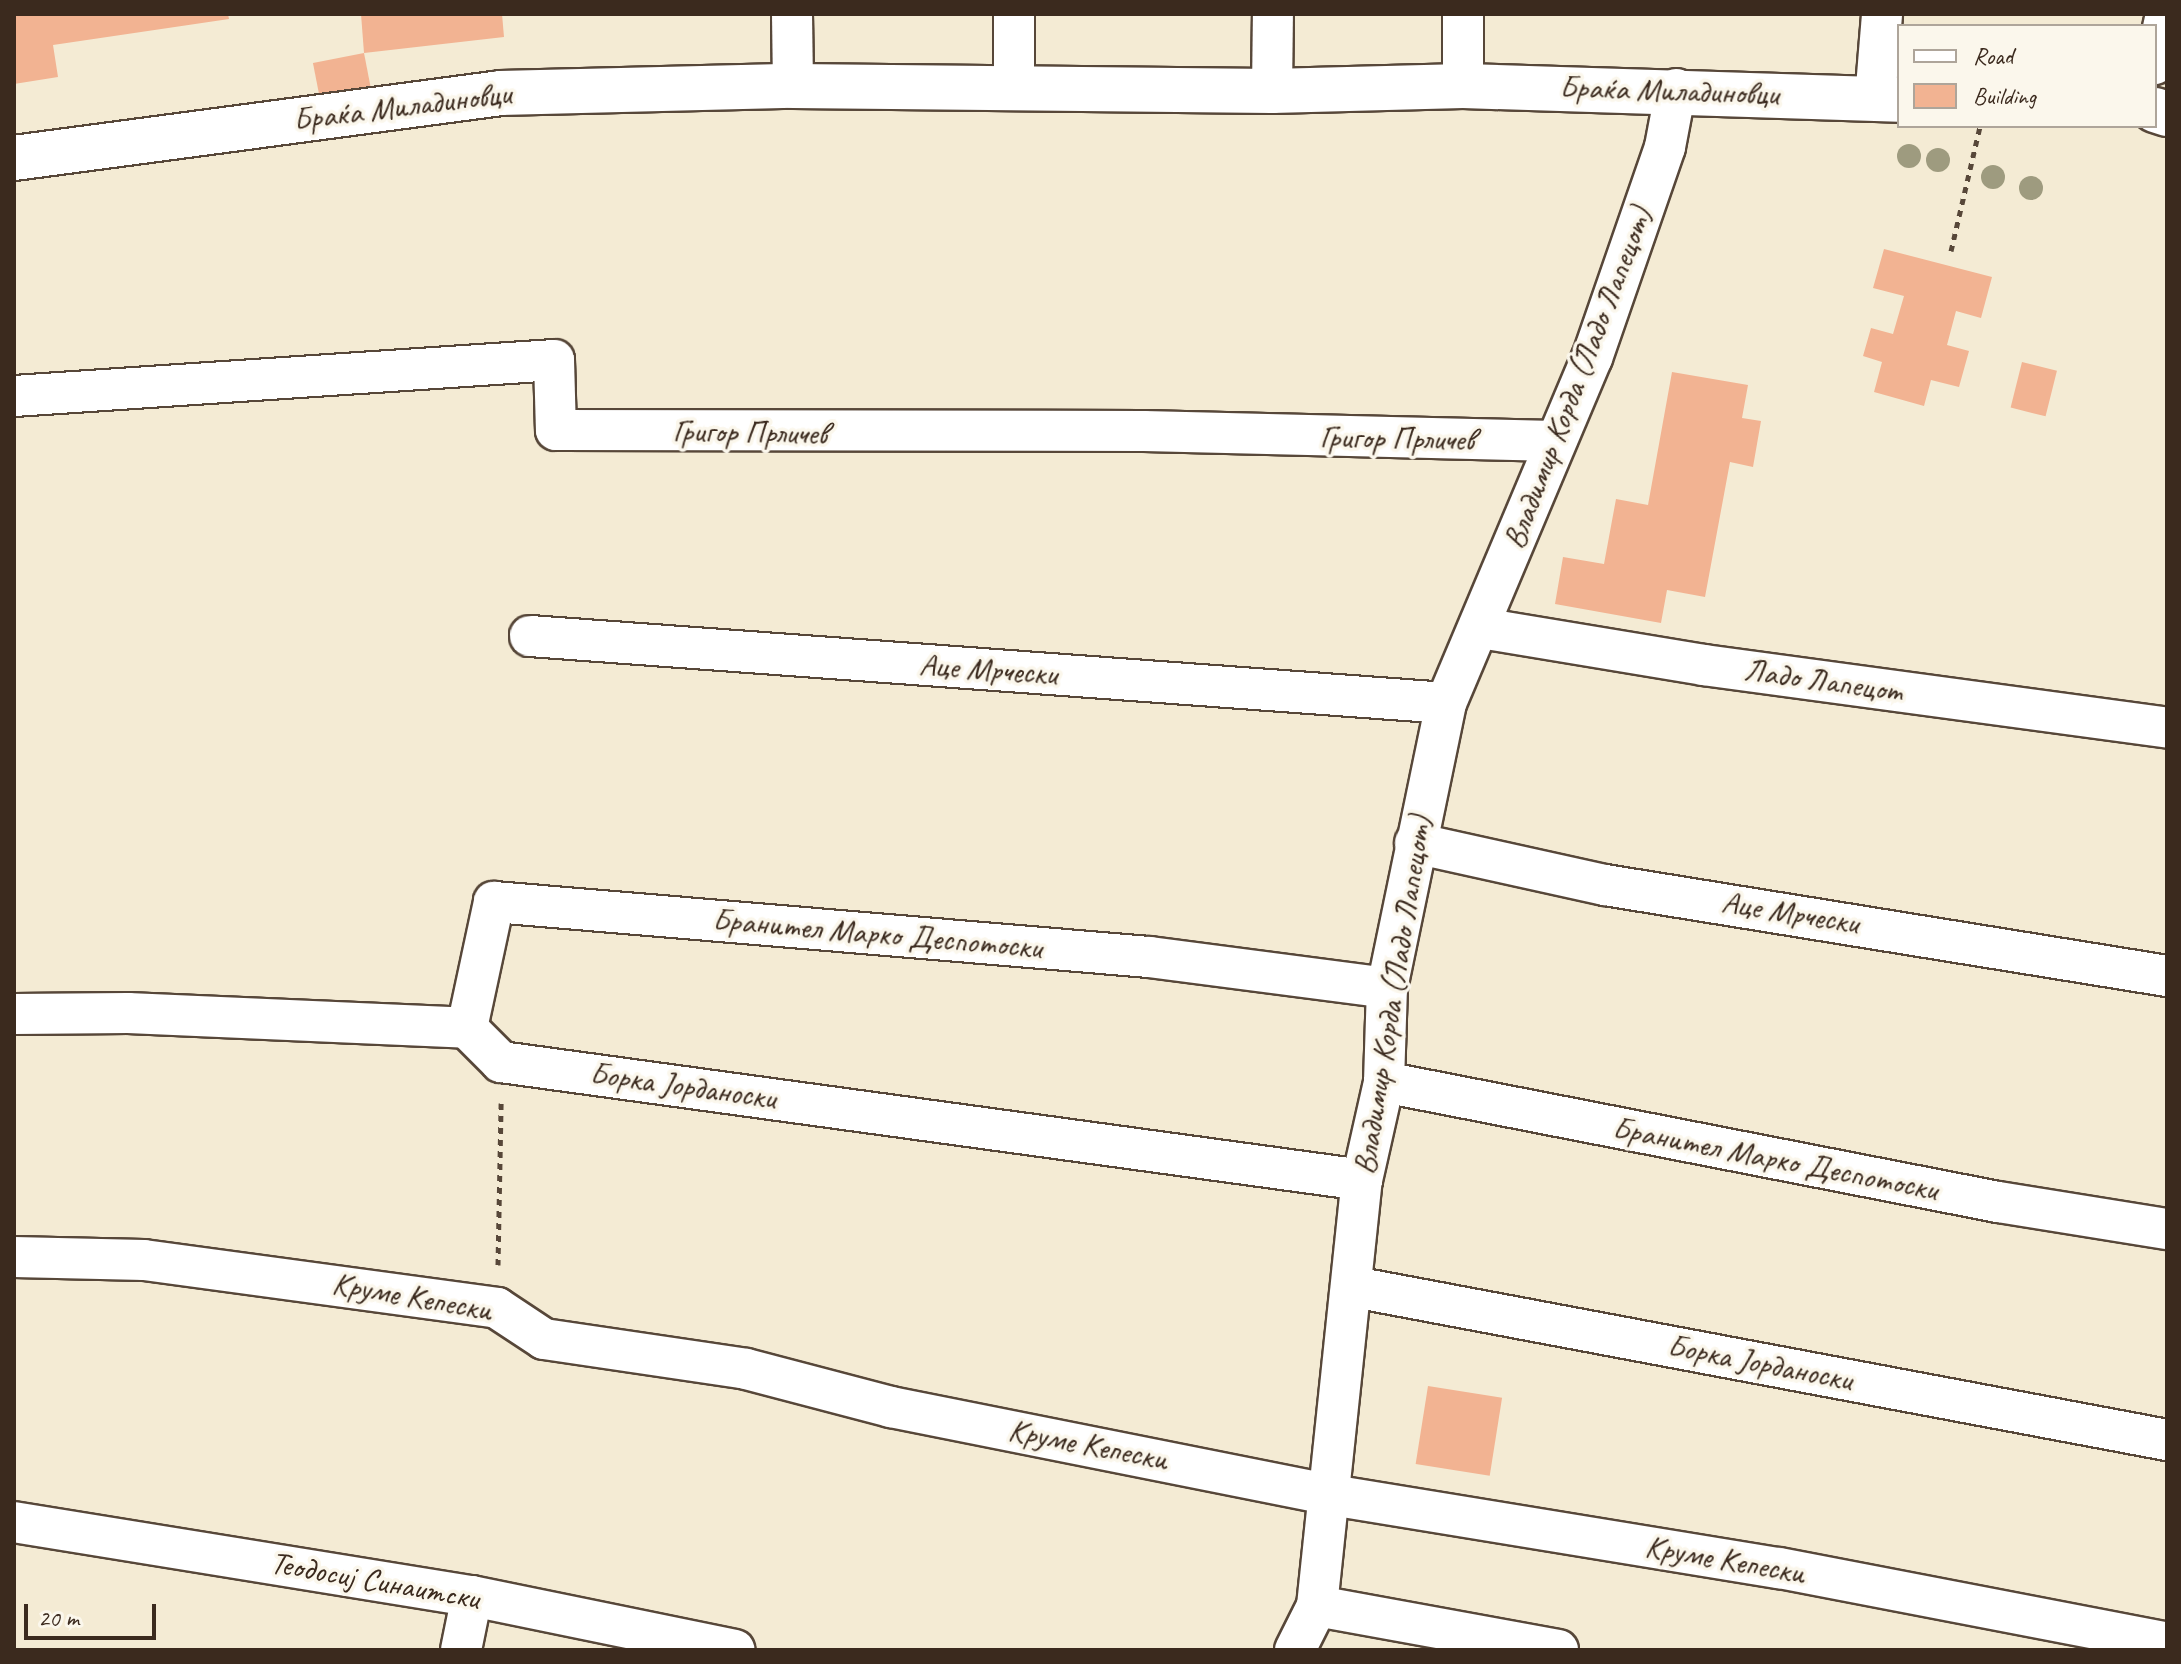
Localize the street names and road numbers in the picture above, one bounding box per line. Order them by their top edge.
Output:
street label: Браќа Миладиновци [1559,68,1779,114]
street label: Браќа Миладиновци [291,75,513,139]
street label: Владимир Корда (Ладо Лапецот) [1495,201,1661,555]
street label: Григор Прличев [672,412,828,454]
street label: Григор Прличев [1319,418,1475,460]
street label: Аце Мрчески [915,646,1061,694]
street label: Ладо Лапецот [1740,651,1906,711]
street label: Владимир Корда (Ладо Лапецот) [1345,812,1441,1178]
street label: Аце Мрчески [1716,883,1864,943]
street label: Бранител Марко Деспотоски [711,900,1043,968]
street label: Борка Јорданоски [588,1054,778,1118]
street label: Бранител Марко Деспотоски [1609,1109,1941,1209]
street label: Круме Кепески [331,1264,493,1330]
street label: Борка Јорданоски [1664,1326,1856,1400]
street label: Круме Кепески [1007,1411,1169,1479]
street label: Круме Кепески [1644,1527,1806,1593]
street label: Теодосиј Синаитски [267,1544,483,1618]

